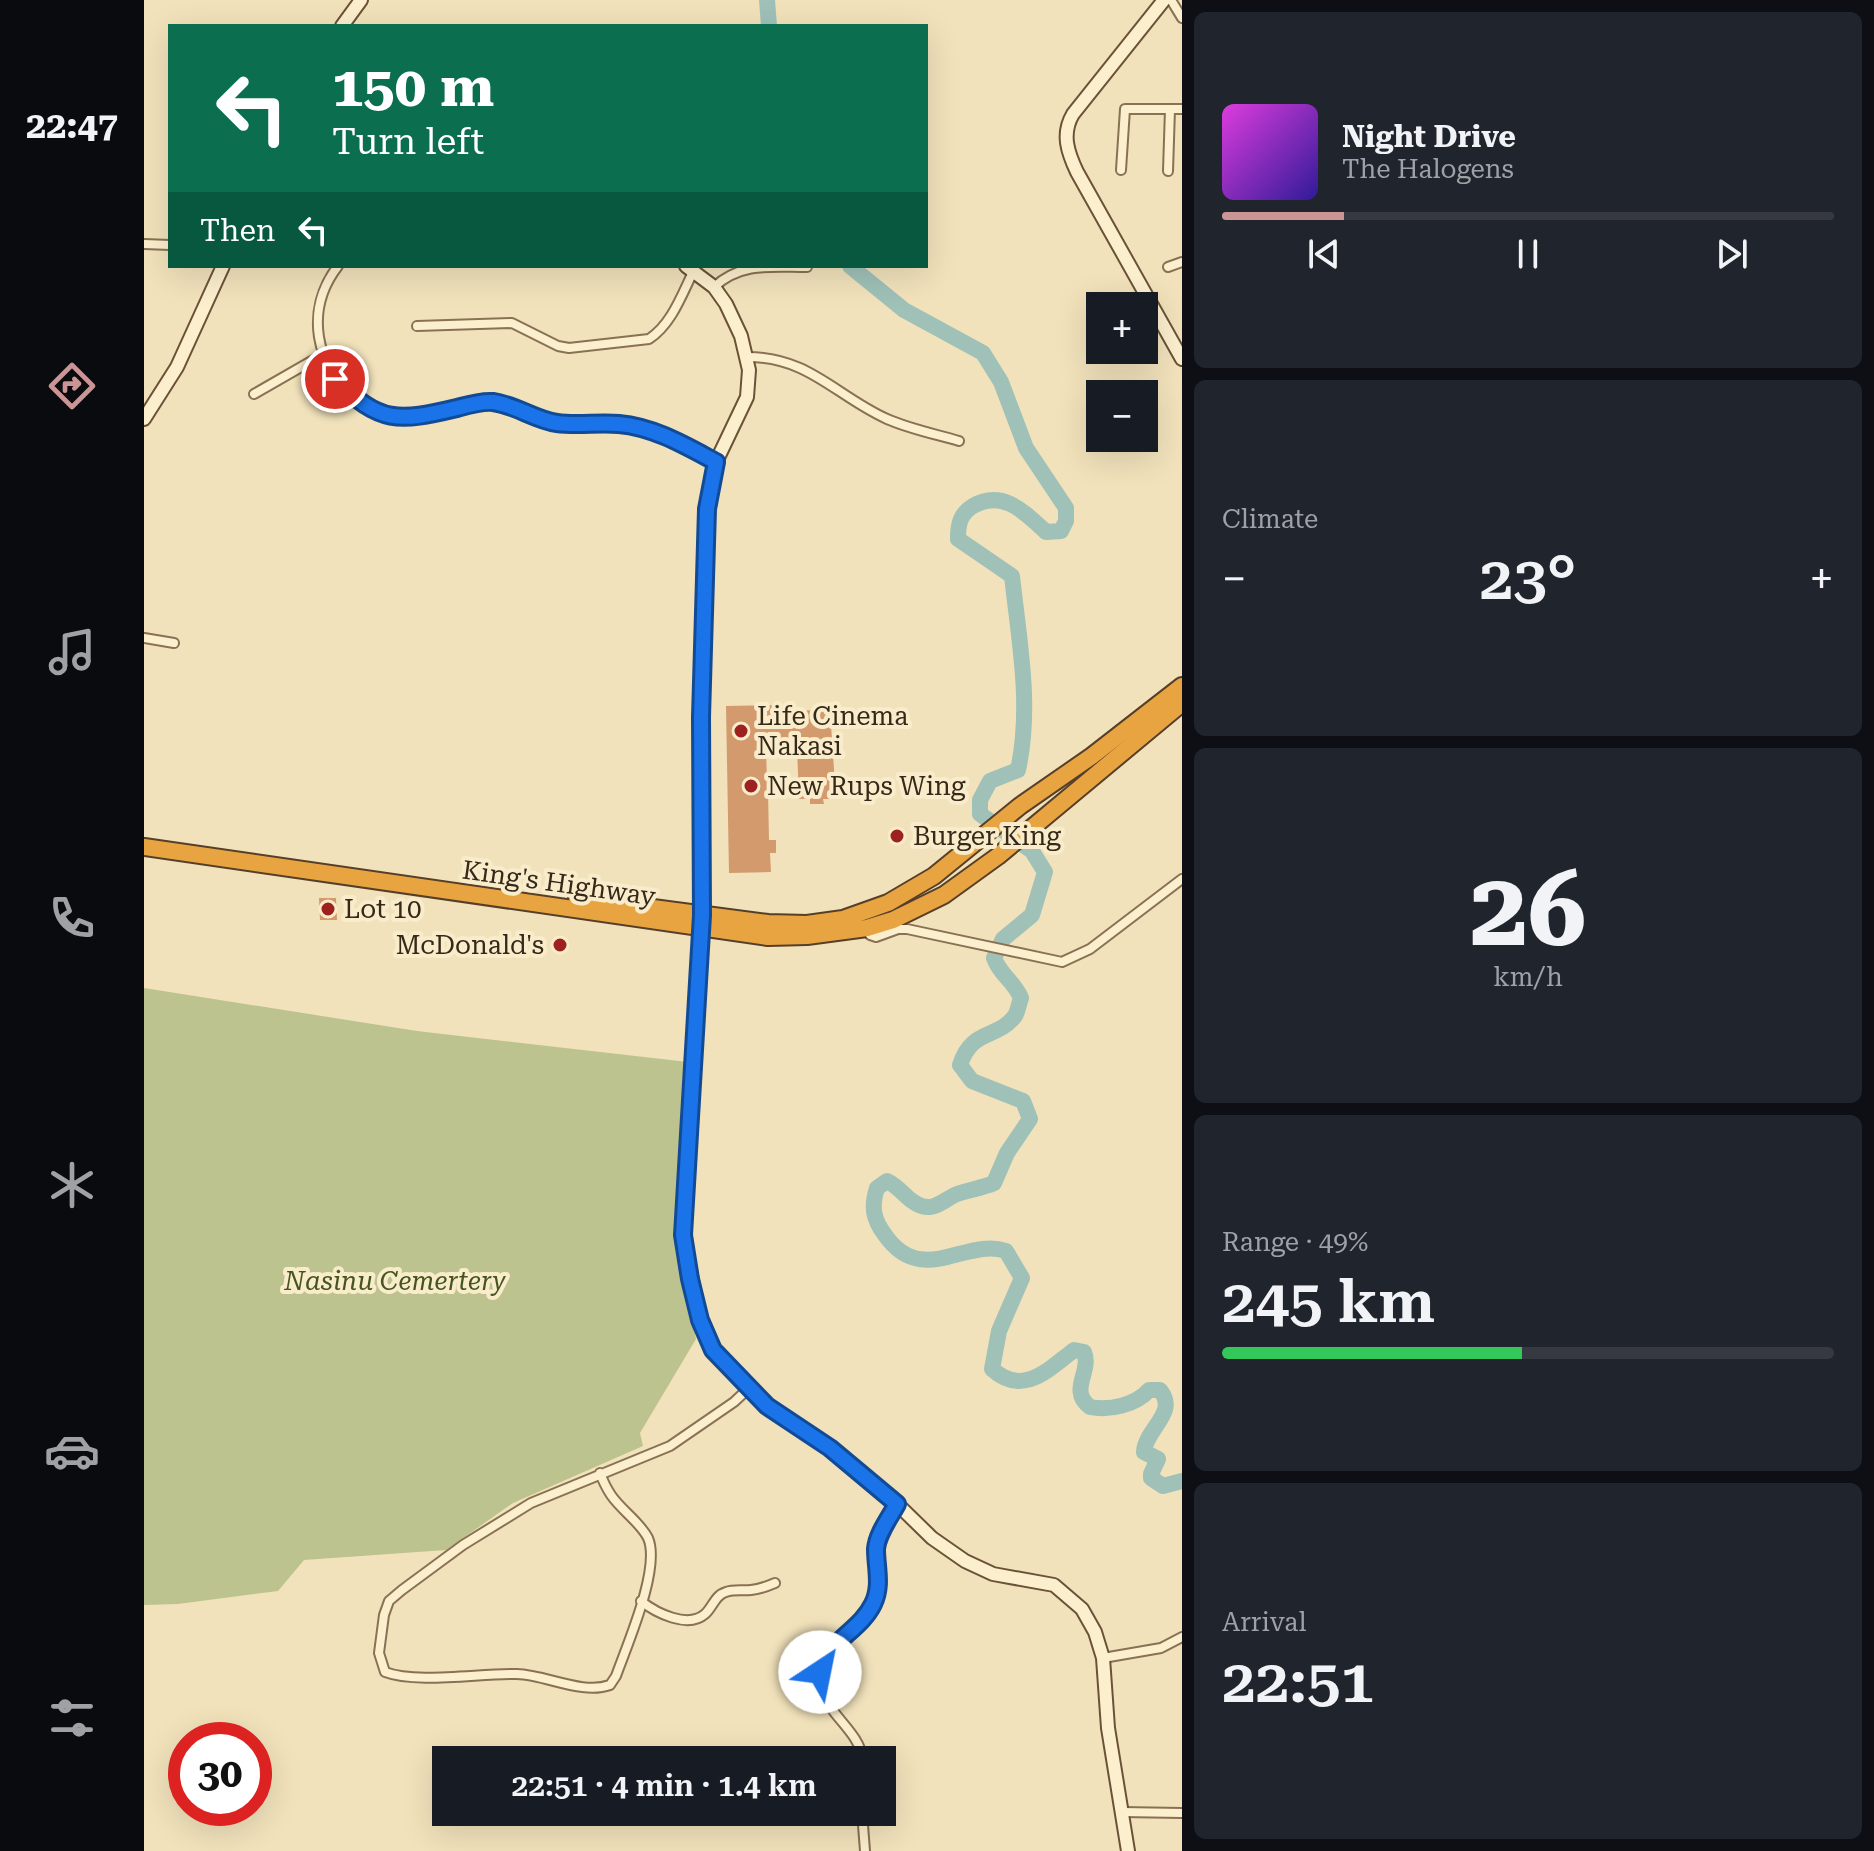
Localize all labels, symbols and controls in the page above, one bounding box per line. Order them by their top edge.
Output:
text: 150 m [332,54,494,120]
icon: left [200,56,304,160]
text: 22:47 [26,105,118,147]
text: Night Drive [1342,119,1516,154]
text: Turn left [332,121,484,163]
text: The Halogens [1342,154,1514,184]
icon: left [291,208,335,252]
text: Then [200,213,275,248]
icon: previous [1302,232,1346,276]
icon: pause [1506,232,1550,276]
icon: next [1710,232,1754,276]
map controls [1086,292,1158,452]
button: + [1086,292,1158,364]
pin [301,345,369,413]
icon: arrive [313,357,357,401]
icon: directions [44,358,100,414]
button: − [1086,380,1158,452]
text: Climate [1222,504,1318,534]
text: 23° [1480,543,1576,614]
text: − [1222,553,1247,605]
text: + [1809,553,1834,605]
icon: music [44,624,100,680]
place label: Life Cinema Nakasi [757,701,908,761]
marker: Life Cinema Nakasi [732,722,750,740]
place label: New Rups Wing [767,771,966,801]
marker: New Rups Wing [742,777,760,795]
place label: Burger King [913,821,1061,851]
marker: Burger King [888,827,906,845]
text: 26 [1470,849,1586,970]
street label: King's Highway [460,855,658,911]
icon: phone [44,890,100,946]
place label: Lot 10 [344,894,422,924]
marker: Lot 10 [319,900,337,918]
place label: McDonald's [396,930,544,960]
marker: McDonald's [551,936,569,954]
text: km/h [1493,962,1563,992]
icon: climate [44,1157,100,1213]
text: Range · 49% [1222,1227,1368,1257]
park label: Nasinu Cemertery [283,1266,506,1296]
text: 245 km [1222,1266,1435,1337]
icon: car [44,1423,100,1479]
text: Arrival [1222,1607,1307,1637]
position arrow [778,1630,862,1714]
text: 22:51 [1222,1646,1374,1717]
icon: filters [44,1690,100,1746]
speed limit sign: 30 [168,1722,272,1826]
text: 22:51 · 4 min · 1.4 km [511,1768,817,1803]

